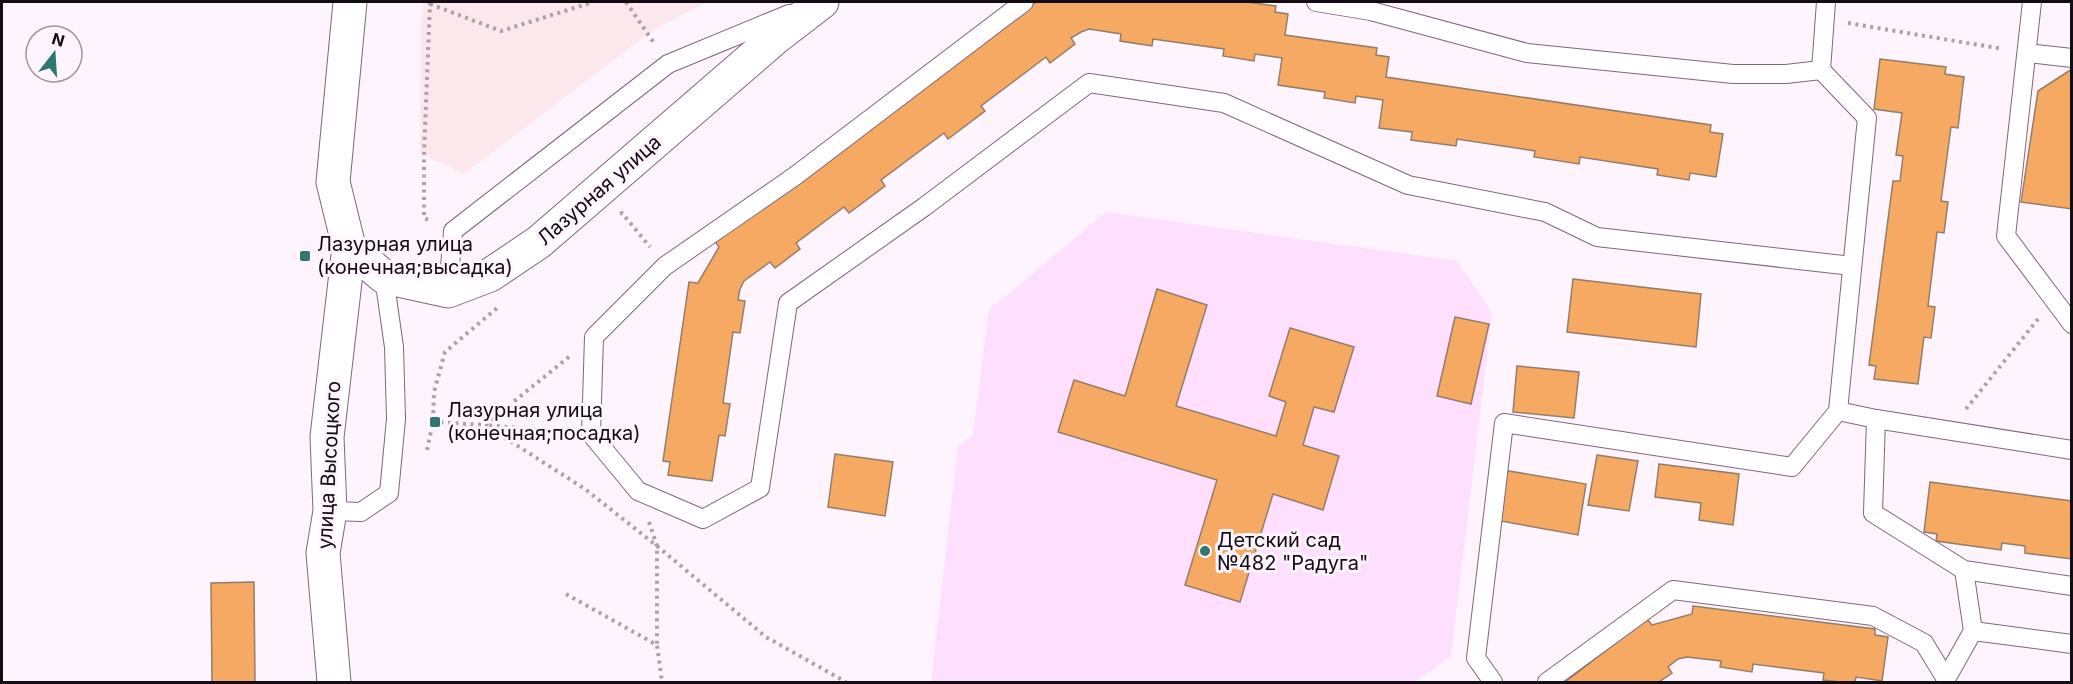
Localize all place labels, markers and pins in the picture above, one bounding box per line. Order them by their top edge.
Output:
place label: Лазурная улица (конечная;высадка) [317,232,513,279]
marker: Лазурная улица (конечная;высадка) [298,249,312,263]
place label: Лазурная улица (конечная;посадка) [447,398,641,445]
marker: Лазурная улица (конечная;посадка) [428,415,442,429]
place label: Детский сад №482 "Радуга" [1217,528,1368,575]
marker: Детский сад №482 "Радуга" [1198,544,1212,558]

